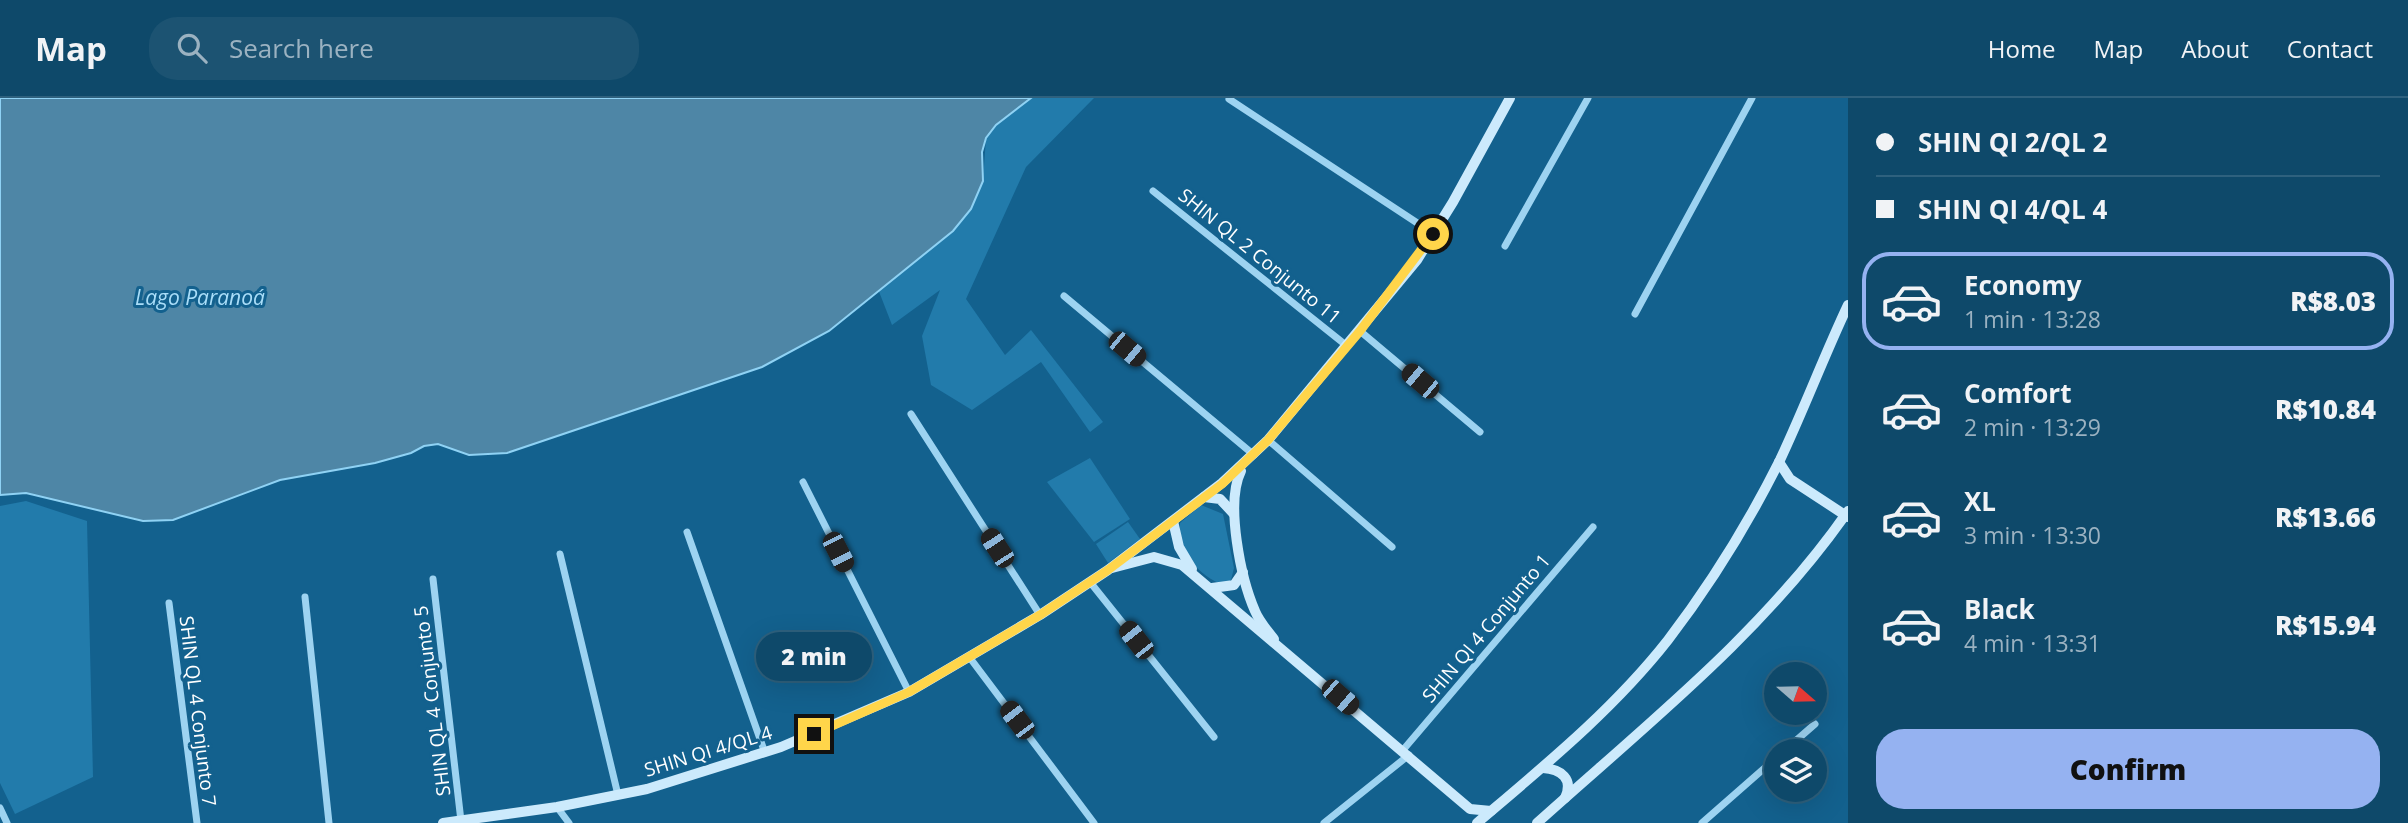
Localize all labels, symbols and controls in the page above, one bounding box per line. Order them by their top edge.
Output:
search box [149,17,639,80]
text: Map [35,26,107,71]
icon: search [173,29,211,67]
text: Search here [229,30,374,66]
text: Home [1988,32,2056,65]
text: Map [2094,32,2143,65]
text: About [2181,32,2249,65]
text: Contact [2287,32,2373,65]
text: SHIN QI 2/QL 2 [1918,124,2107,160]
street label: SHIN QL 2 Conjunto 11 [1173,182,1347,330]
text: SHIN QI 4/QL 4 [1918,191,2107,227]
route start [1417,218,1449,250]
text: Economy [1964,267,2082,303]
icon: car [1880,270,1943,333]
water label: Lago Paranoá [135,283,265,311]
text: R$8.03 [2290,283,2376,319]
text: 1 min · 13:28 [1964,303,2101,335]
car [1105,327,1150,371]
car [1398,359,1443,403]
text: Comfort [1964,375,2071,411]
icon: car [1880,378,1943,441]
text: R$10.84 [2275,391,2376,427]
text: 2 min · 13:29 [1964,411,2101,443]
text: XL [1964,483,1996,519]
icon: car [1880,486,1943,549]
text: R$13.66 [2275,499,2376,535]
text: 3 min · 13:30 [1964,519,2101,551]
car [977,525,1018,571]
car [820,529,857,575]
street label: SHIN QI 4 Conjunto 1 [1416,548,1556,708]
text: Black [1964,591,2035,627]
icon: car [1880,594,1943,657]
street label: SHIN QL 4 Conjunto 5 [407,604,457,798]
text: R$15.94 [2275,607,2376,643]
street label: SHIN QL 4 Conjunto 7 [173,614,223,808]
car [1115,617,1158,663]
text: 4 min · 13:31 [1964,627,2101,659]
callout: 2 min [756,632,872,682]
text: 2 min [781,640,847,672]
north arrow [1764,662,1827,724]
map controls [1764,662,1827,802]
car [1318,675,1363,719]
car [996,697,1039,743]
route end [798,718,830,750]
street label: SHIN QI 4/QL 4 [641,719,775,783]
button: Confirm [1876,729,2380,809]
button: layers [1764,739,1827,802]

